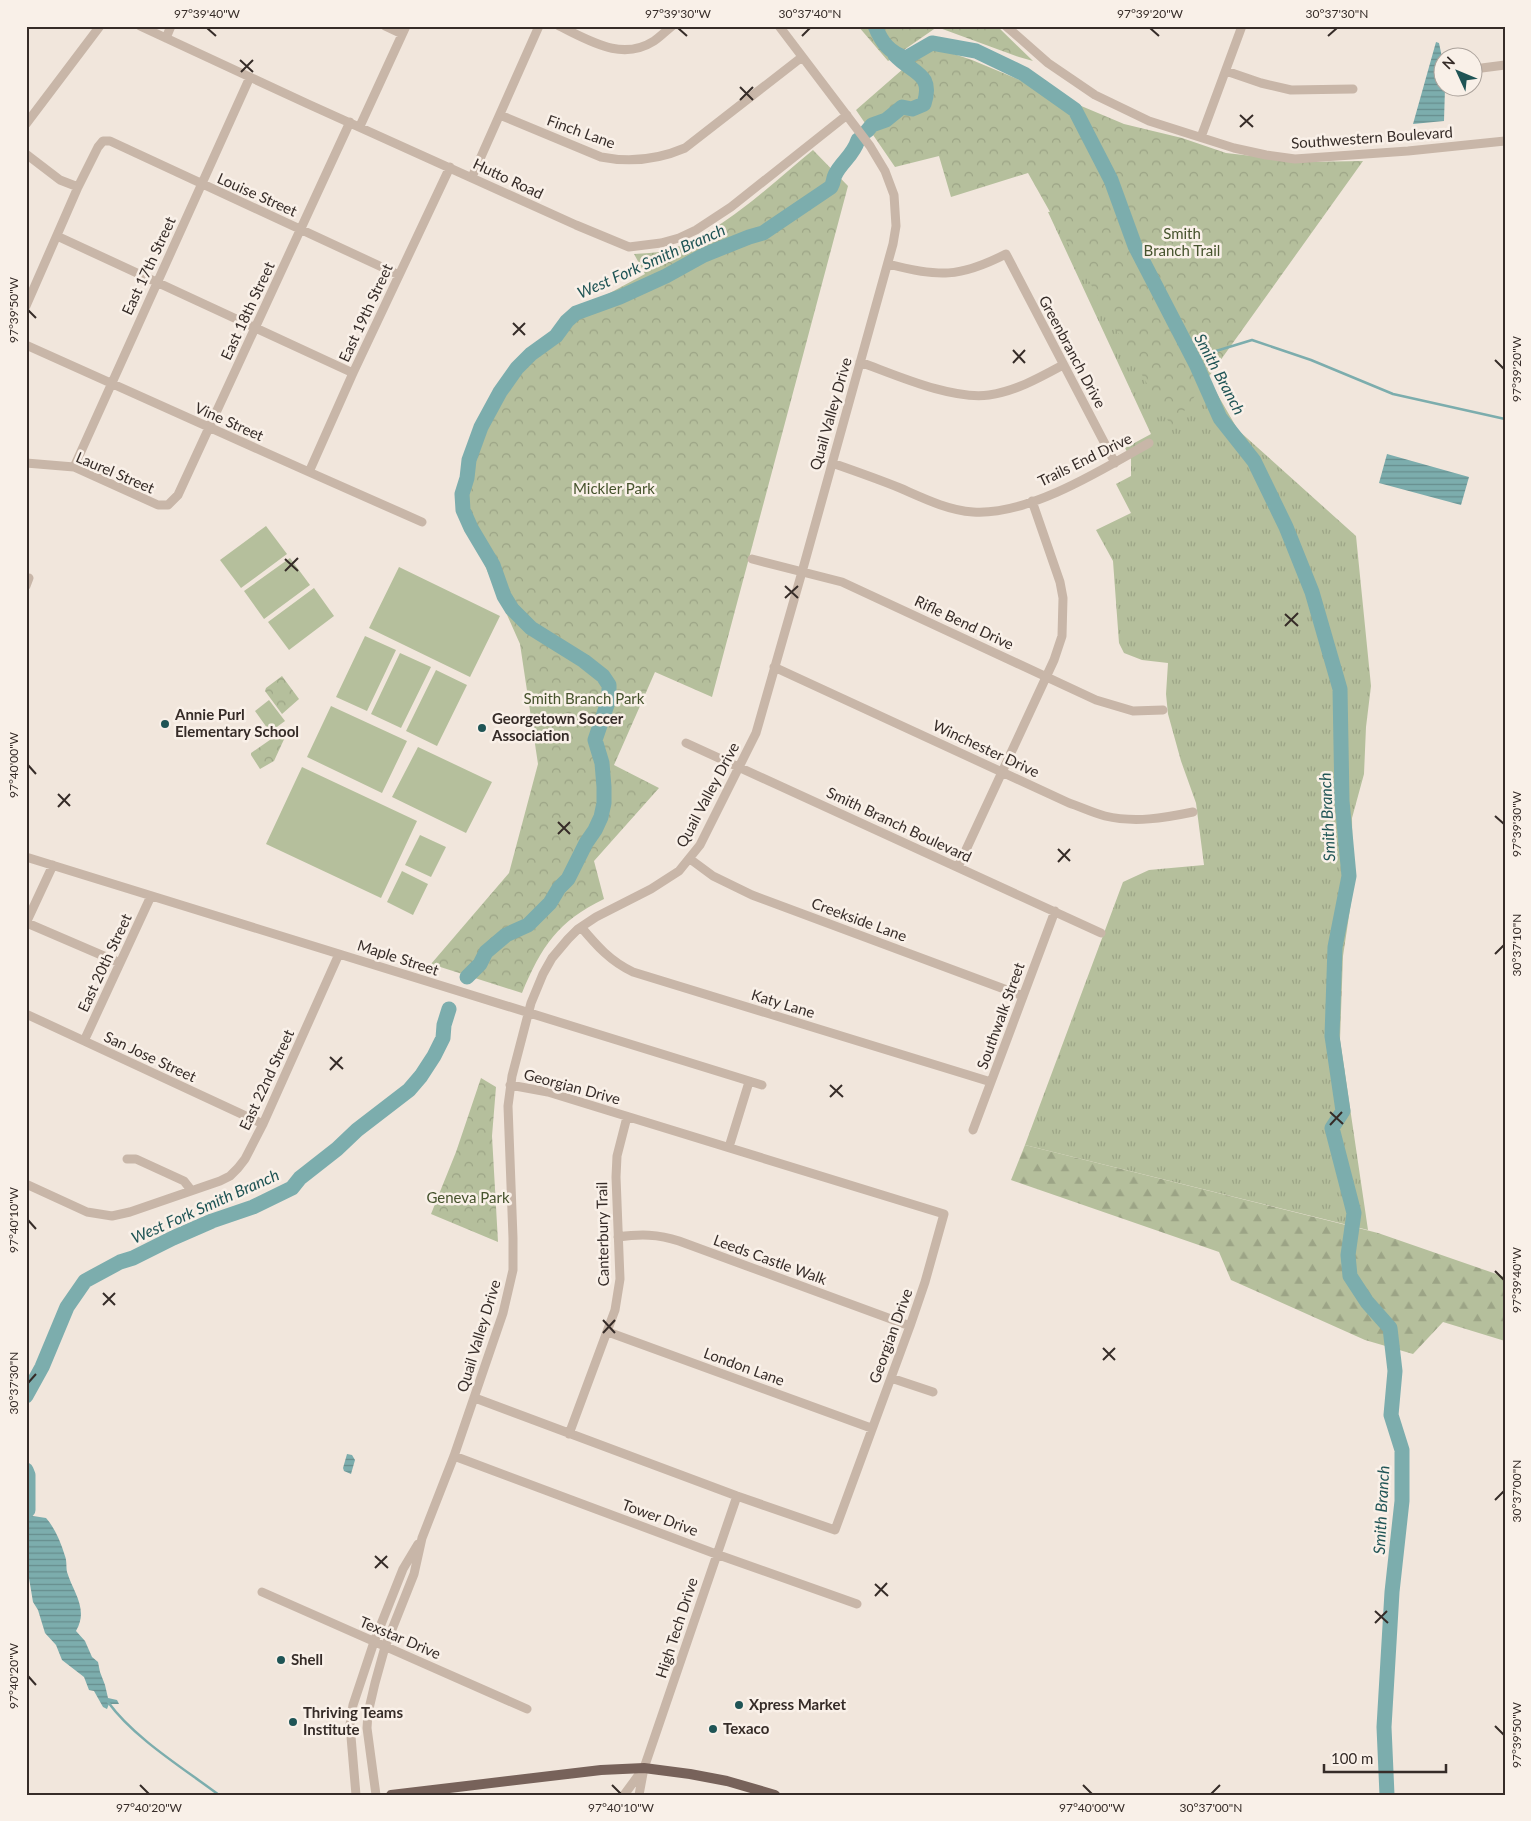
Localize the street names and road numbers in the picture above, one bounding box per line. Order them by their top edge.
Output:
street label: Finch Lane [545,110,618,152]
street label: Southwestern Boulevard [1290,122,1453,152]
street label: Hutto Road [470,154,546,202]
street label: Louise Street [215,169,301,220]
street label: East 17th Street [117,213,179,318]
street label: East 18th Street [216,258,278,363]
street label: East 19th Street [334,260,396,365]
street label: Greenbranch Drive [1036,292,1110,411]
street label: Quail Valley Drive [805,355,855,472]
street label: Vine Street [192,398,267,444]
street label: Trails End Drive [1035,429,1135,490]
street label: Laurel Street [73,447,158,497]
street label: Rifle Bend Drive [912,591,1017,653]
street label: Winchester Drive [930,716,1043,781]
street label: Quail Valley Drive [672,739,742,850]
street label: Smith Branch Boulevard [824,783,975,866]
street label: Creekside Lane [809,893,910,945]
street label: East 20th Street [73,910,135,1015]
street label: Maple Street [355,935,442,979]
street label: Southwalk Street [972,959,1028,1072]
street label: Katy Lane [749,985,817,1021]
street label: East 22nd Street [235,1026,298,1133]
street label: San Jose Street [101,1027,200,1086]
street label: Georgian Drive [522,1064,623,1108]
street label: Canterbury Trail [592,1182,612,1286]
street label: Leeds Castle Walk [711,1230,830,1288]
street label: Quail Valley Drive [452,1277,504,1394]
street label: Georgian Drive [865,1286,916,1385]
street label: London Lane [702,1343,787,1389]
street label: Tower Drive [620,1495,701,1539]
street label: High Tech Drive [651,1575,701,1680]
street label: Texstar Drive [357,1612,444,1662]

